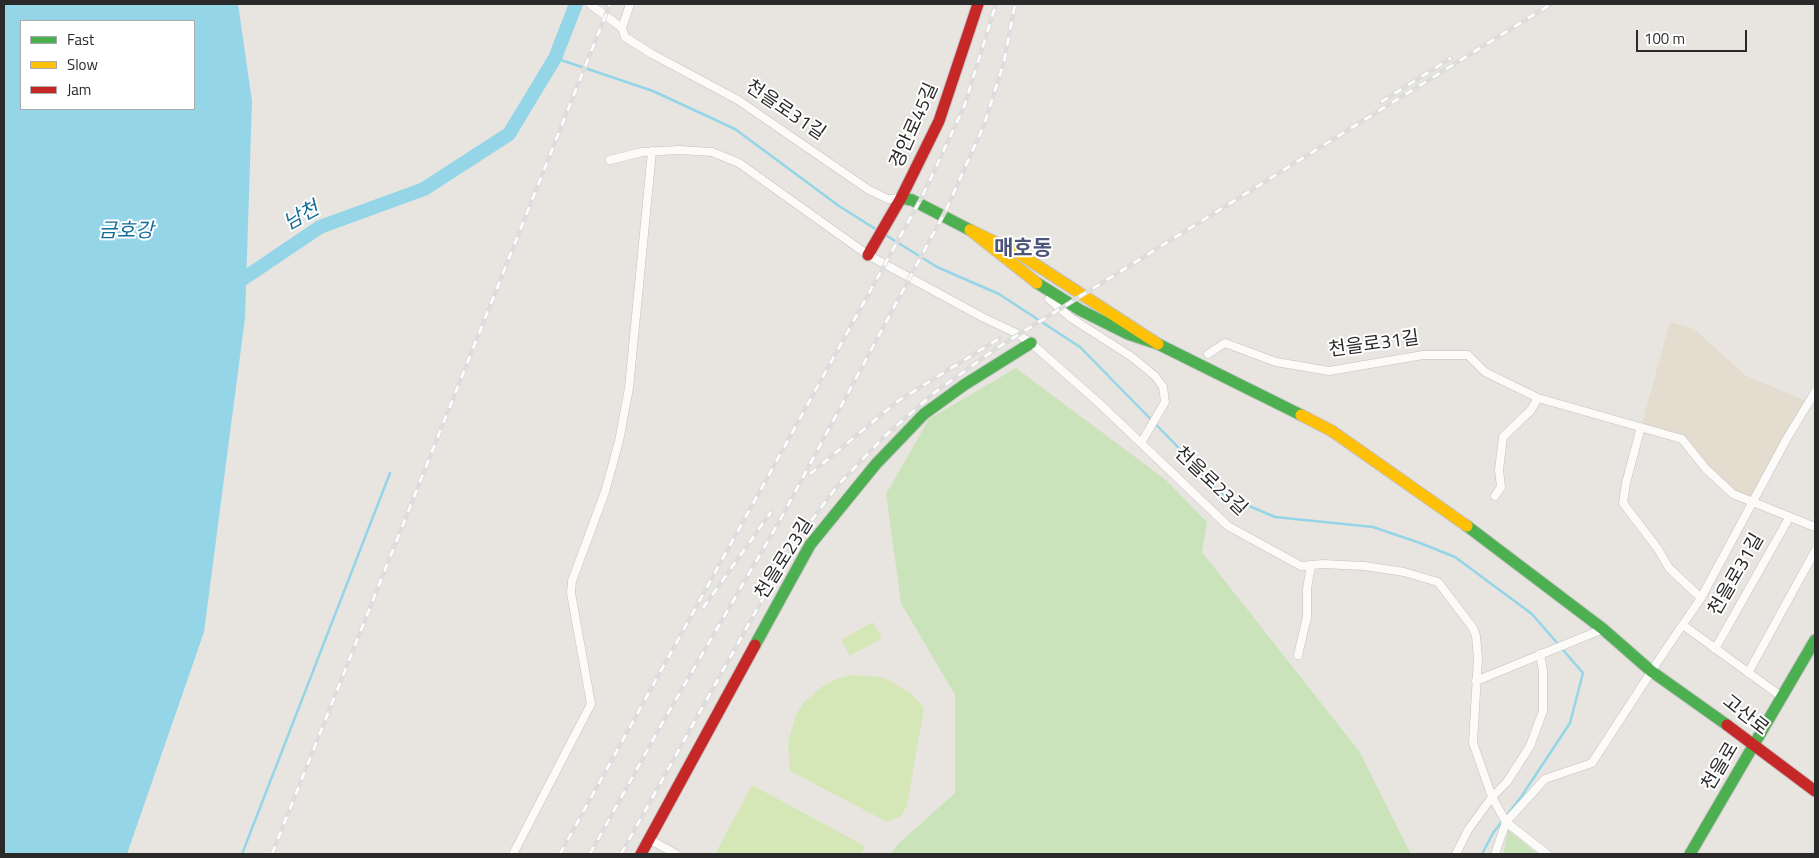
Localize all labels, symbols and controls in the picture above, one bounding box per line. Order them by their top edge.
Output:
legend [20,20,195,110]
scale bar [1639,20,1750,52]
text: 100 m [1644,27,1685,50]
text: Fast [67,28,94,51]
text: Slow [67,53,98,76]
street label: 천을로31길 [741,76,829,146]
text: Jam [67,78,91,101]
street label: 경안로45길 [886,80,944,172]
water label: 남천 [280,198,324,236]
water label: 금호강 [98,220,154,244]
district label: 매호동 [994,237,1052,263]
street label: 천을로31길 [1327,327,1421,363]
street label: 천을로23길 [1169,443,1251,521]
street label: 천을로23길 [751,514,819,604]
street label: 천을로31길 [1704,530,1770,620]
street label: 고산로 [1717,691,1773,741]
street label: 천을로 [1698,739,1744,795]

